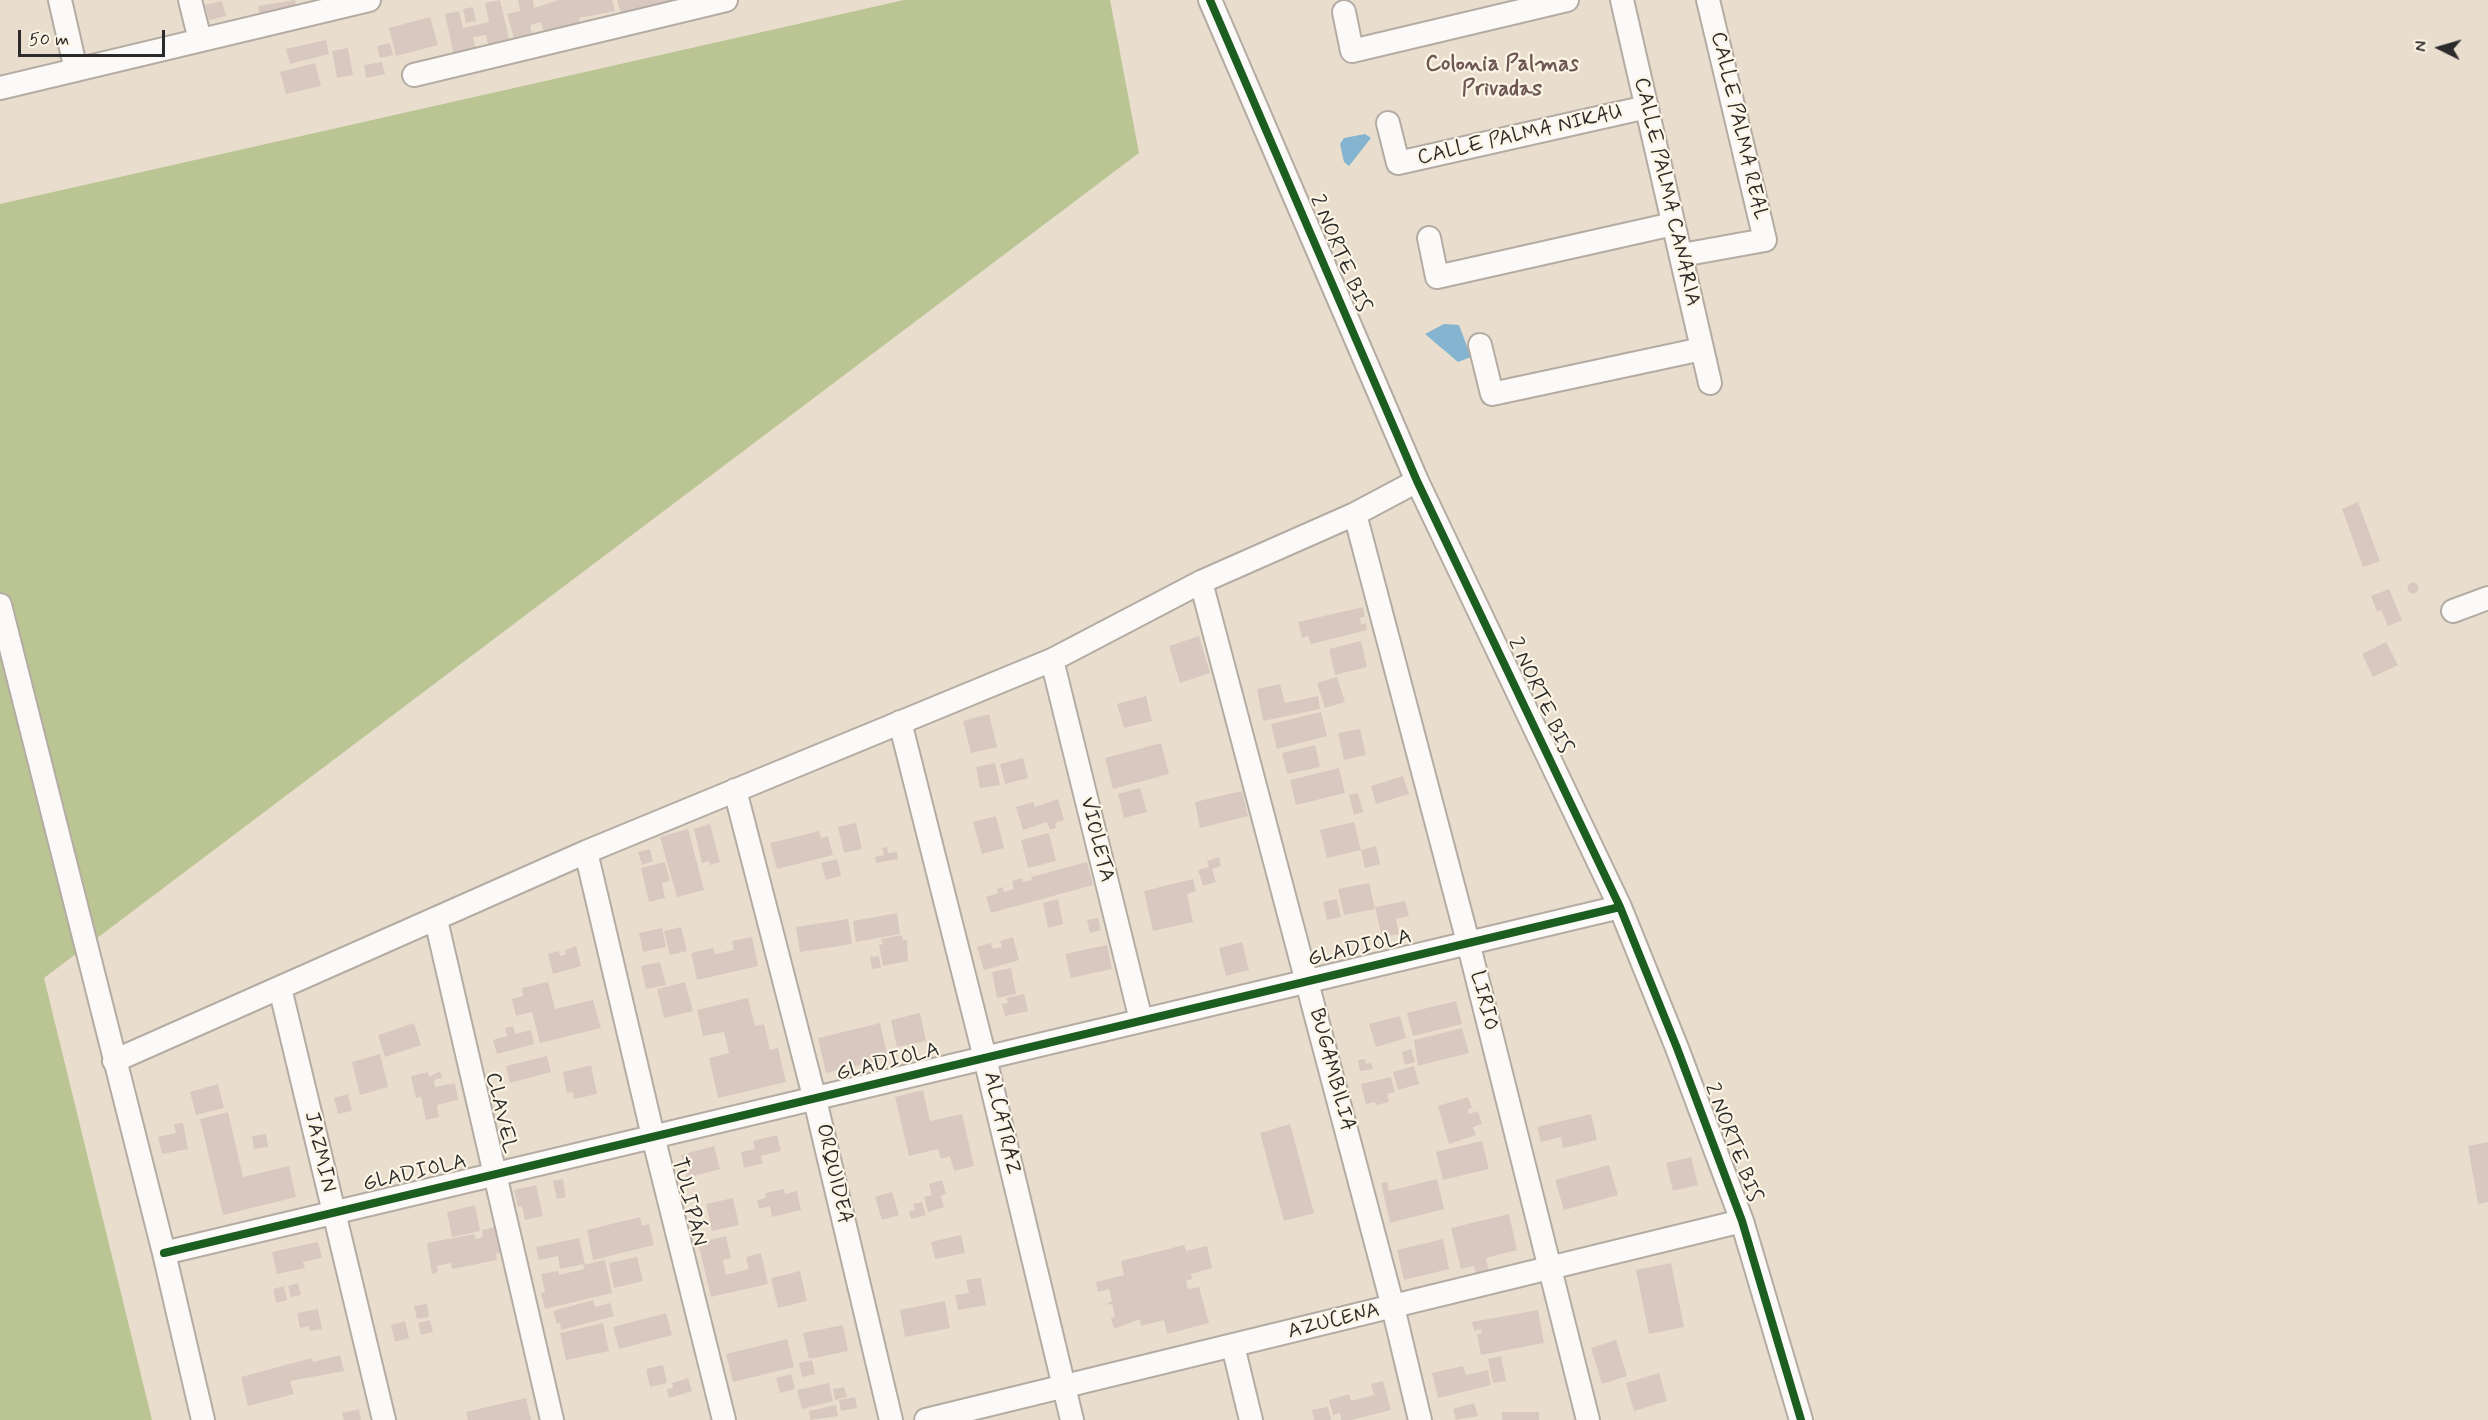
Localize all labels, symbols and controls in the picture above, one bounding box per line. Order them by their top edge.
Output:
scale bar [21,18,168,56]
north arrow [2410,18,2470,78]
text: 50 m [29,28,69,52]
street label: CALLE PALMA REAL [1704,29,1772,223]
text: N [2411,40,2432,53]
district label: Colonia Palmas Privadas [1425,52,1579,104]
street label: CALLE PALMA CANARIA [1627,75,1705,309]
street label: CALLE PALMA NIKAU [1415,100,1625,172]
street label: 2 NORTE BIS [1303,191,1375,317]
street label: 2 NORTE BIS [1501,634,1577,758]
street label: VIOLETA [1073,795,1119,885]
street label: GLADIOLA [1306,925,1414,973]
street label: LIRIO [1463,968,1503,1034]
street label: BUGAMBILIA [1303,1006,1359,1134]
street label: GLADIOLA [834,1038,942,1088]
street label: ALCATRAZ [977,1069,1025,1177]
street label: CLAVEL [478,1070,522,1156]
street label: 2 NORTE BIS [1698,1080,1766,1206]
street label: JAZMIN [297,1109,341,1195]
street label: ORQUIDEA [809,1121,857,1227]
street label: GLADIOLA [361,1150,469,1198]
street label: TULIPÁN [665,1155,711,1249]
street label: AZUCENA [1285,1298,1383,1346]

